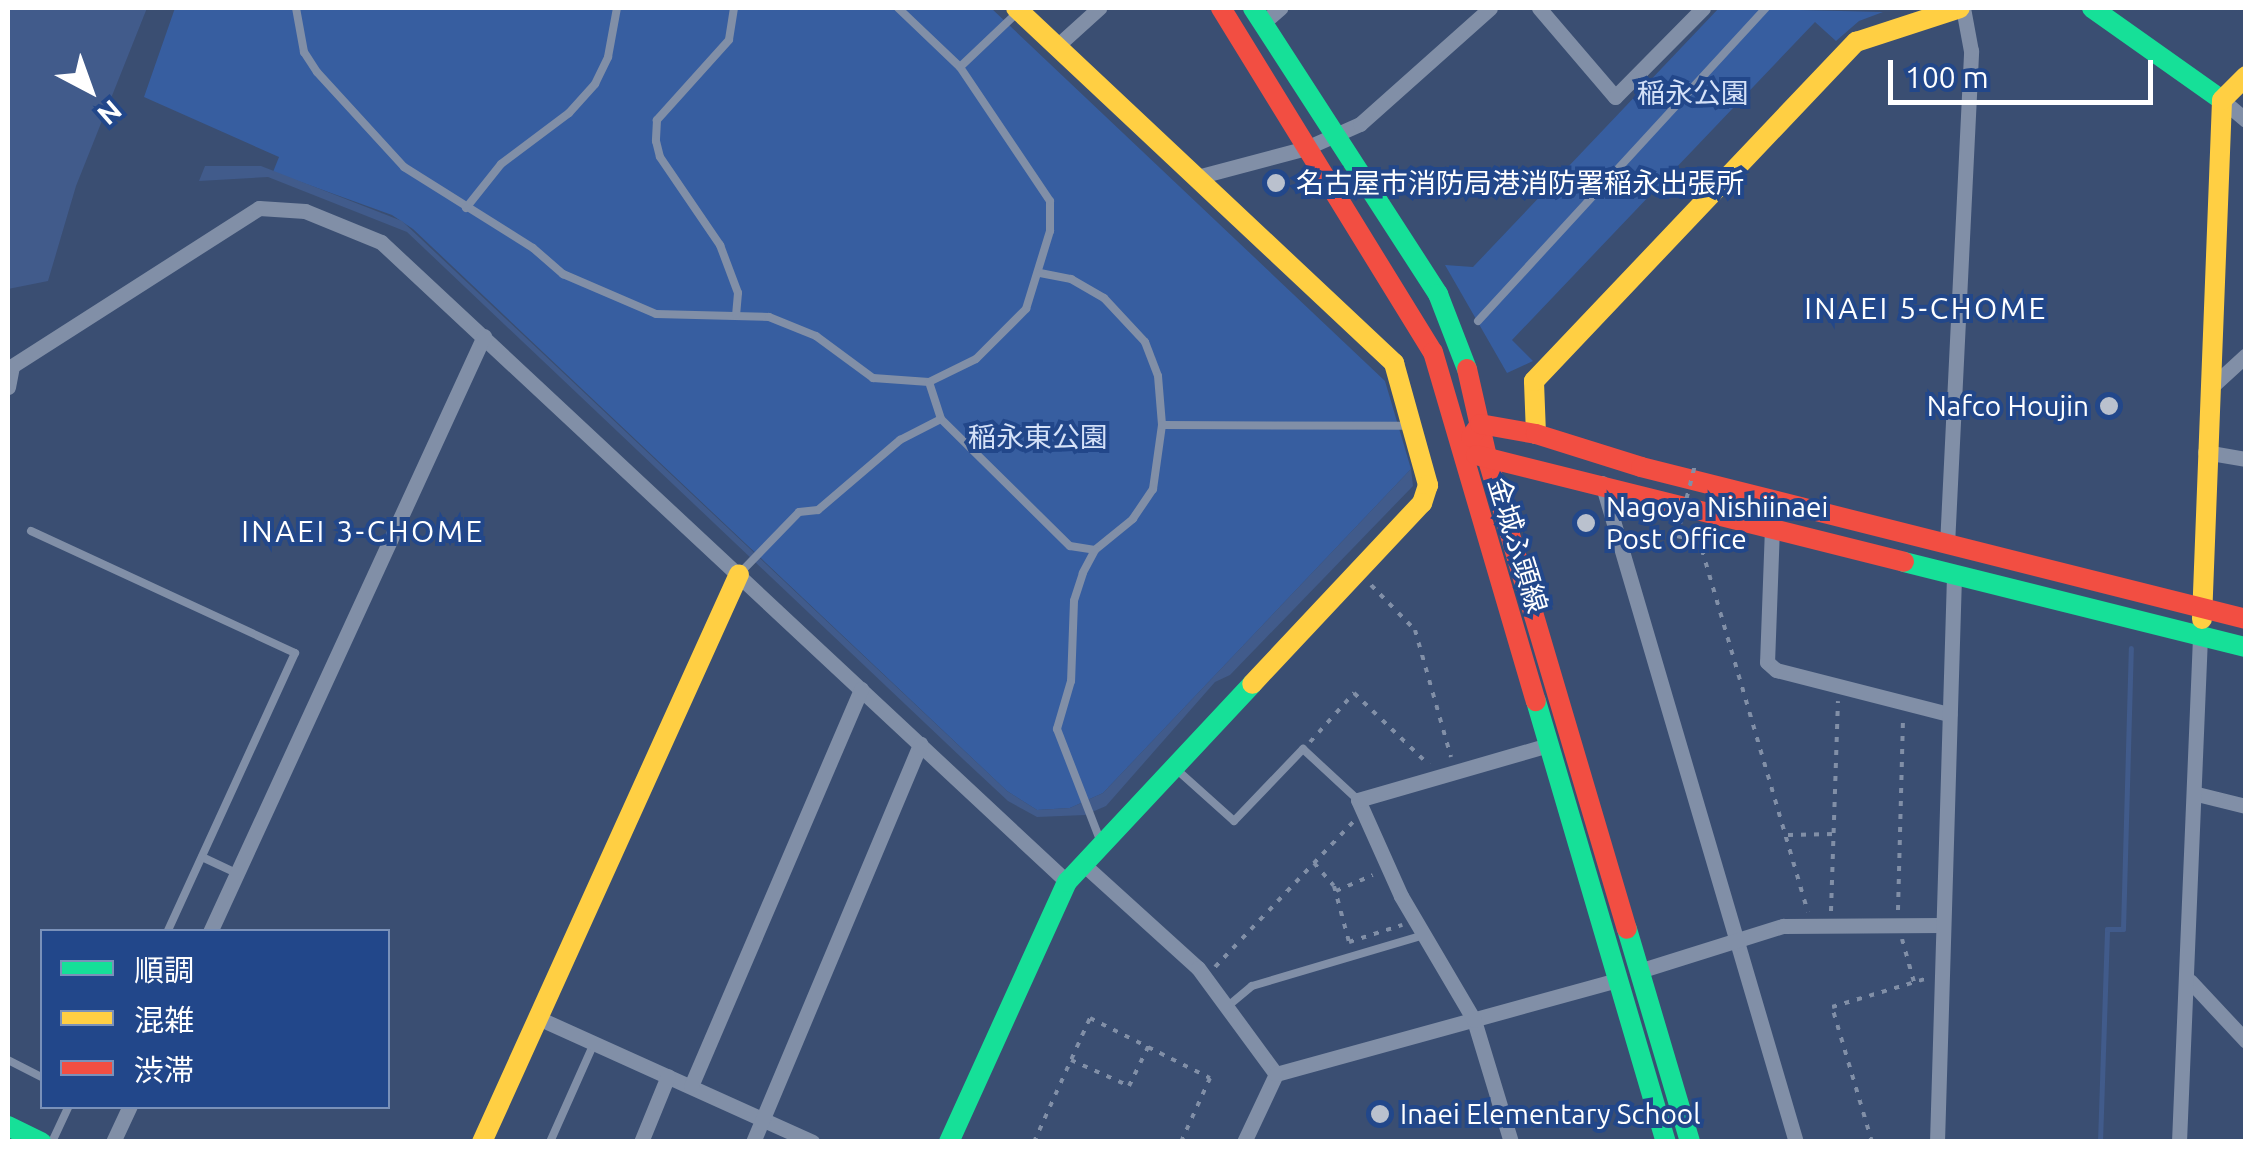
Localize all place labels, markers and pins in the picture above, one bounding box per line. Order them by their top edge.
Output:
place label: 名古屋市消防局港消防署稲永出張所 [1296,166,1744,200]
marker: 名古屋市消防局港消防署稲永出張所 [1265,172,1287,194]
place label: Nafco Houjin [1927,389,2089,423]
marker: Nafco Houjin [2098,395,2120,417]
place label: Nagoya Nishiinaei Post Office [1606,490,1828,556]
marker: Nagoya Nishiinaei Post Office [1575,512,1597,534]
place label: Inaei Elementary School [1400,1097,1701,1131]
marker: Inaei Elementary School [1369,1103,1391,1125]

